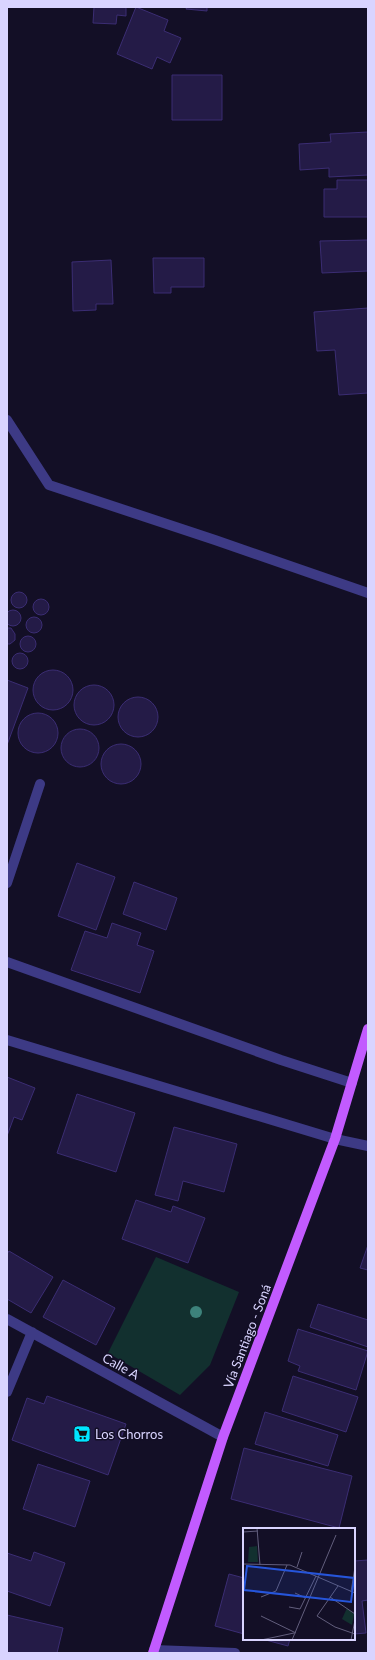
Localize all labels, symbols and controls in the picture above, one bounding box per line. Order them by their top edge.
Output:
street label: Vía Santiago - Soná [220,1282,274,1390]
street label: Calle A [100,1349,142,1383]
supermarket icon: Los Chorros [72,1424,92,1444]
place label: Los Chorros [95,1426,163,1442]
inset map [243,1528,355,1640]

